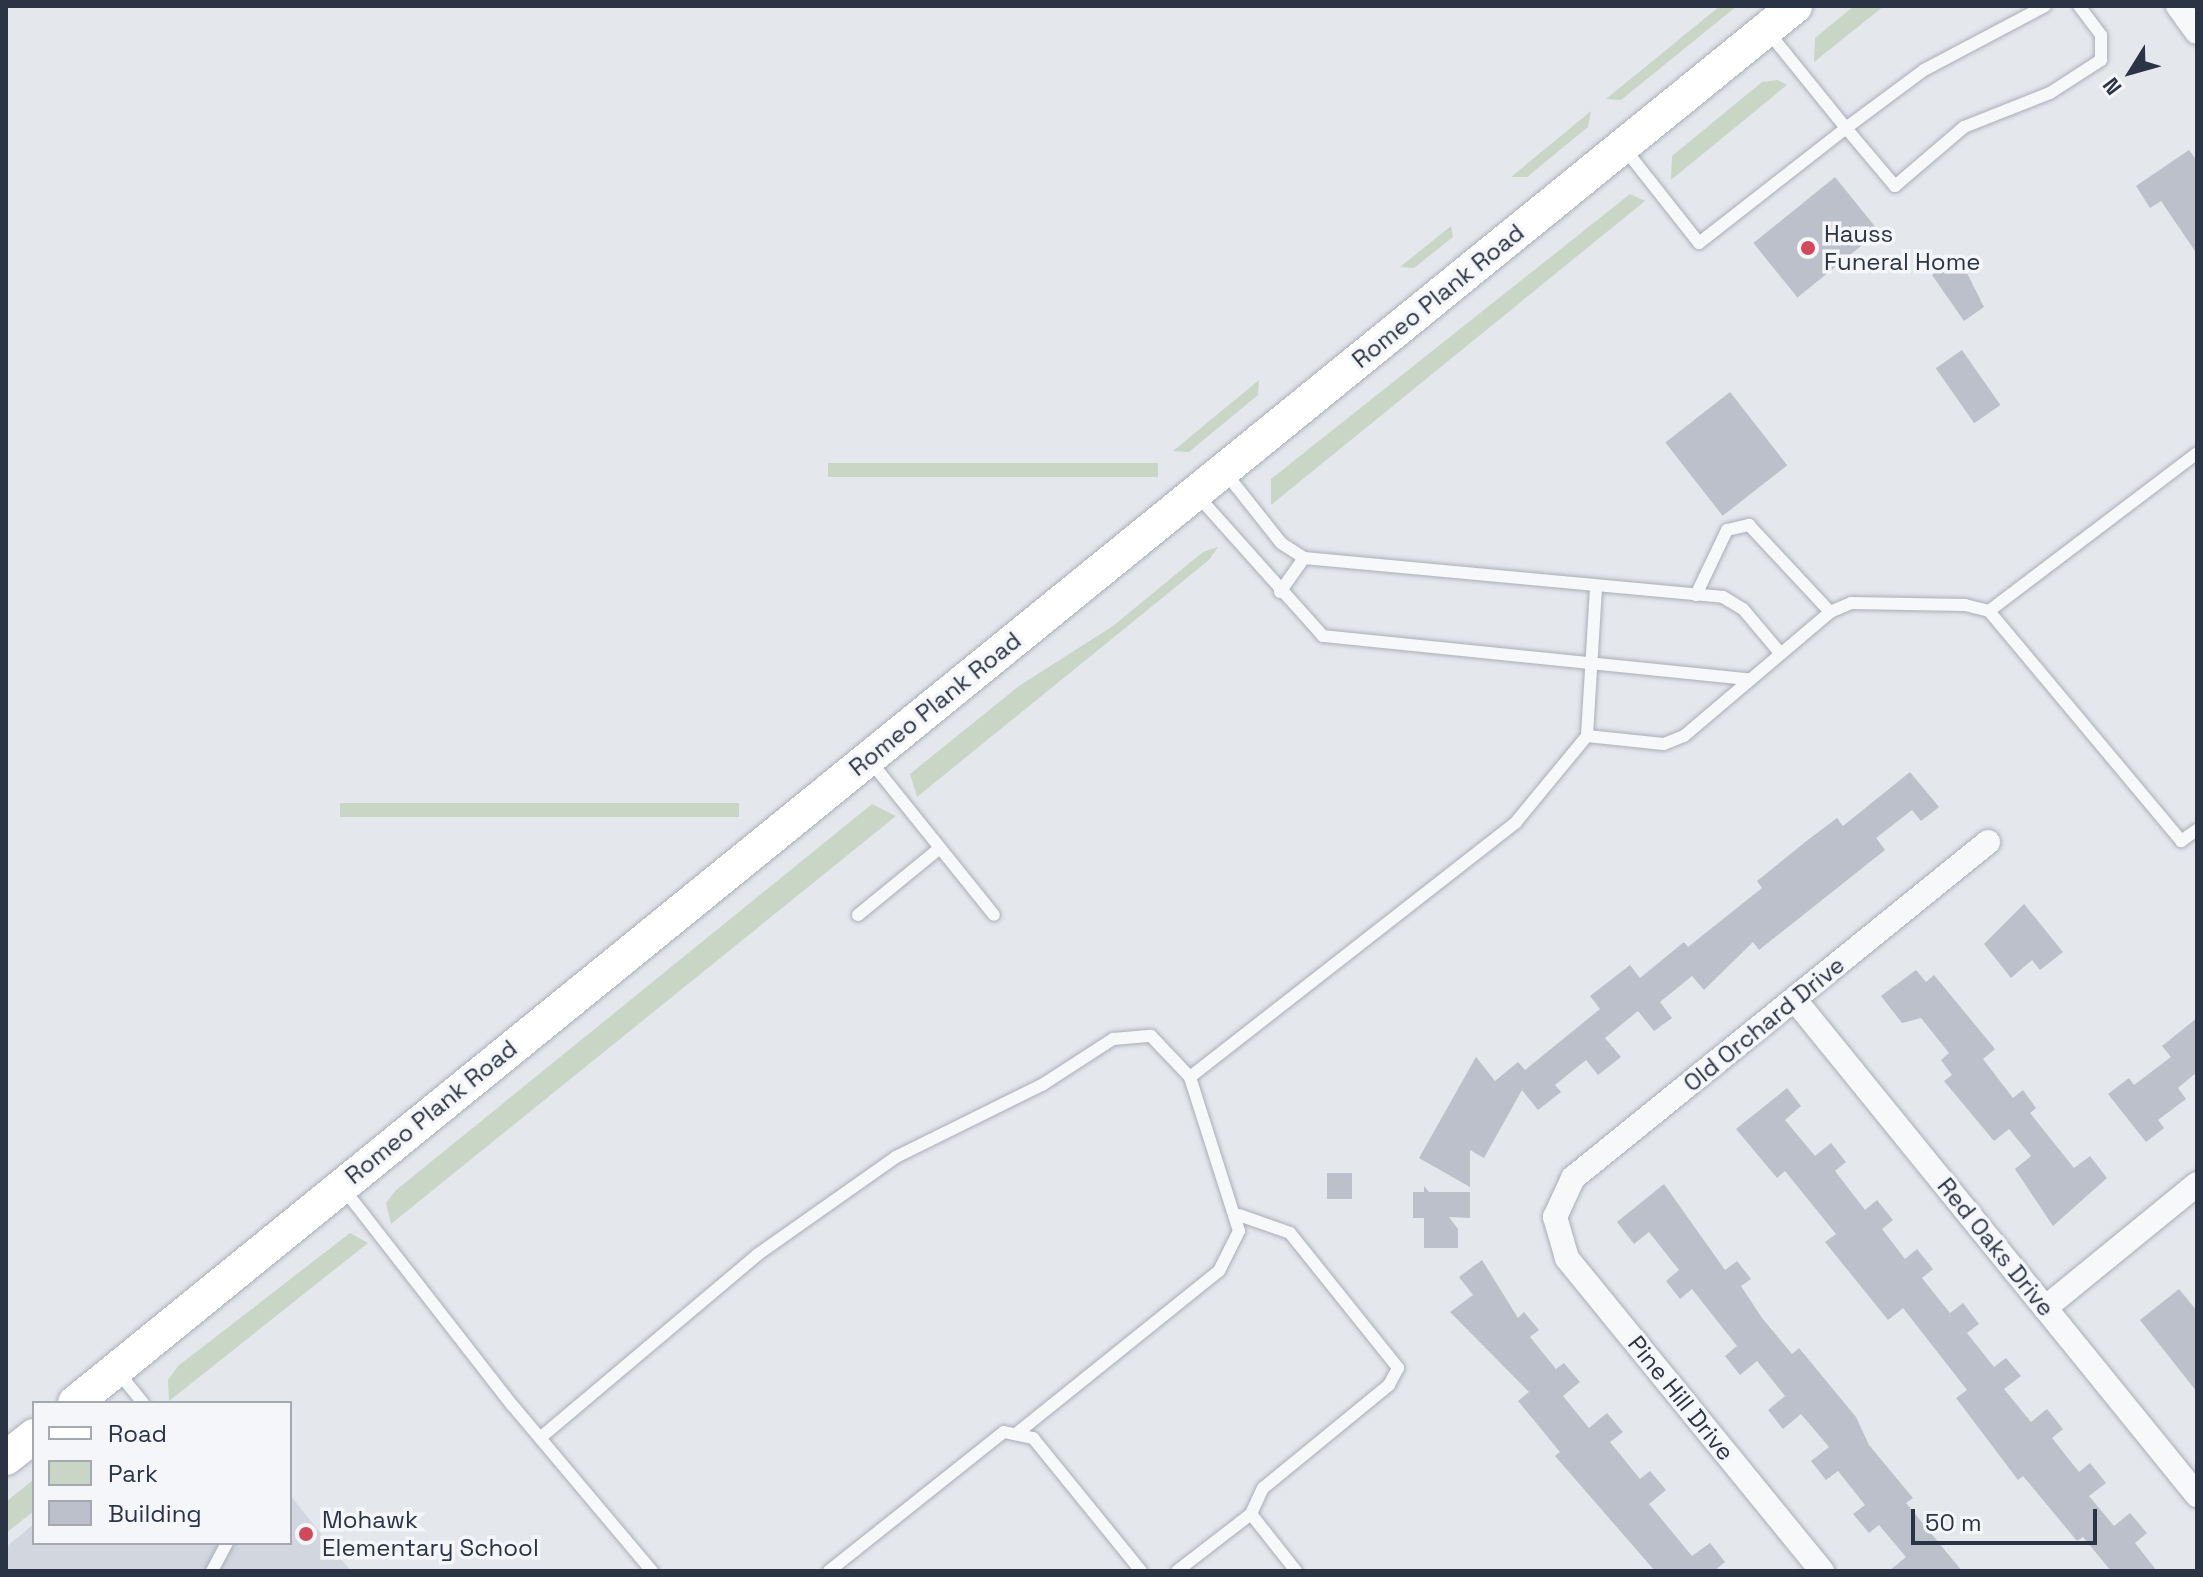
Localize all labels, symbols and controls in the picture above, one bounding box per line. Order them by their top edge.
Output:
north arrow [2091,32,2171,112]
text: N [2096,72,2127,101]
street label: Romeo Plank Road [1346,218,1530,374]
place label: Hauss Funeral Home [1824,220,1980,276]
marker: Hauss Funeral Home [1799,239,1817,257]
street label: Romeo Plank Road [843,626,1027,782]
street label: Old Orchard Drive [1678,950,1850,1098]
street label: Romeo Plank Road [339,1034,523,1190]
street label: Red Oaks Drive [1931,1172,2061,1322]
street label: Pine Hill Drive [1622,1330,1740,1466]
legend [32,1401,292,1545]
text: Road [108,1418,167,1449]
text: Park [108,1458,158,1489]
scale bar [1915,1493,2101,1543]
text: Building [108,1498,202,1529]
place label: Mohawk Elementary School [322,1506,539,1562]
text: 50 m [1925,1507,1982,1538]
marker: Mohawk Elementary School [297,1525,315,1543]

